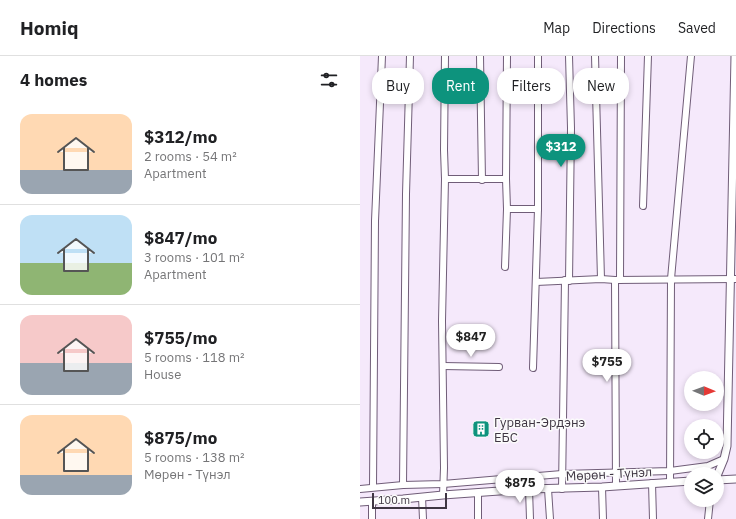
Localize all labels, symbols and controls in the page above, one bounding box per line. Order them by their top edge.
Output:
text: Homiq [20,16,78,40]
text: Map [543,19,570,37]
text: Directions [592,19,656,37]
text: Saved [678,19,716,37]
chip: Buy [372,68,424,104]
chip: Rent [432,68,489,104]
chip: Filters [497,68,565,104]
chip: New [573,68,629,104]
text: 4 homes [20,69,87,91]
icon: filters [318,69,340,91]
text: $312/mo [144,126,217,148]
icon: home [52,130,100,178]
pin: $312 [537,134,585,168]
text: $312 [545,138,577,155]
text: 2 rooms · 54 m² [144,148,237,165]
text: Apartment [144,165,207,182]
text: $847/mo [144,227,217,249]
icon: home [52,231,100,279]
text: 3 rooms · 101 m² [144,249,245,266]
text: Apartment [144,266,207,283]
pin: $847 [447,324,495,358]
text: $755/mo [144,327,217,349]
text: $847 [455,328,487,345]
icon: home [52,331,100,379]
text: 5 rooms · 118 m² [144,349,245,366]
pin: $755 [583,349,631,383]
text: $755 [591,353,623,370]
text: House [144,366,181,383]
north arrow [684,371,724,411]
map controls [684,371,724,507]
place label: Гурван-Эрдэнэ ЕБС [494,414,586,446]
building icon: Гурван-Эрдэнэ ЕБС [471,419,491,439]
button: locate [684,419,724,459]
text: $875/mo [144,427,217,449]
icon: home [52,431,100,479]
text: 5 rooms · 138 m² [144,449,245,466]
street label: Мөрөн - Түнэл [565,463,653,485]
text: Мөрөн - Түнэл [144,466,231,483]
button: layers [684,467,724,507]
pin: $875 [496,470,544,504]
text: $875 [504,474,536,491]
scale bar [372,491,447,510]
text: 100 m [378,493,410,507]

